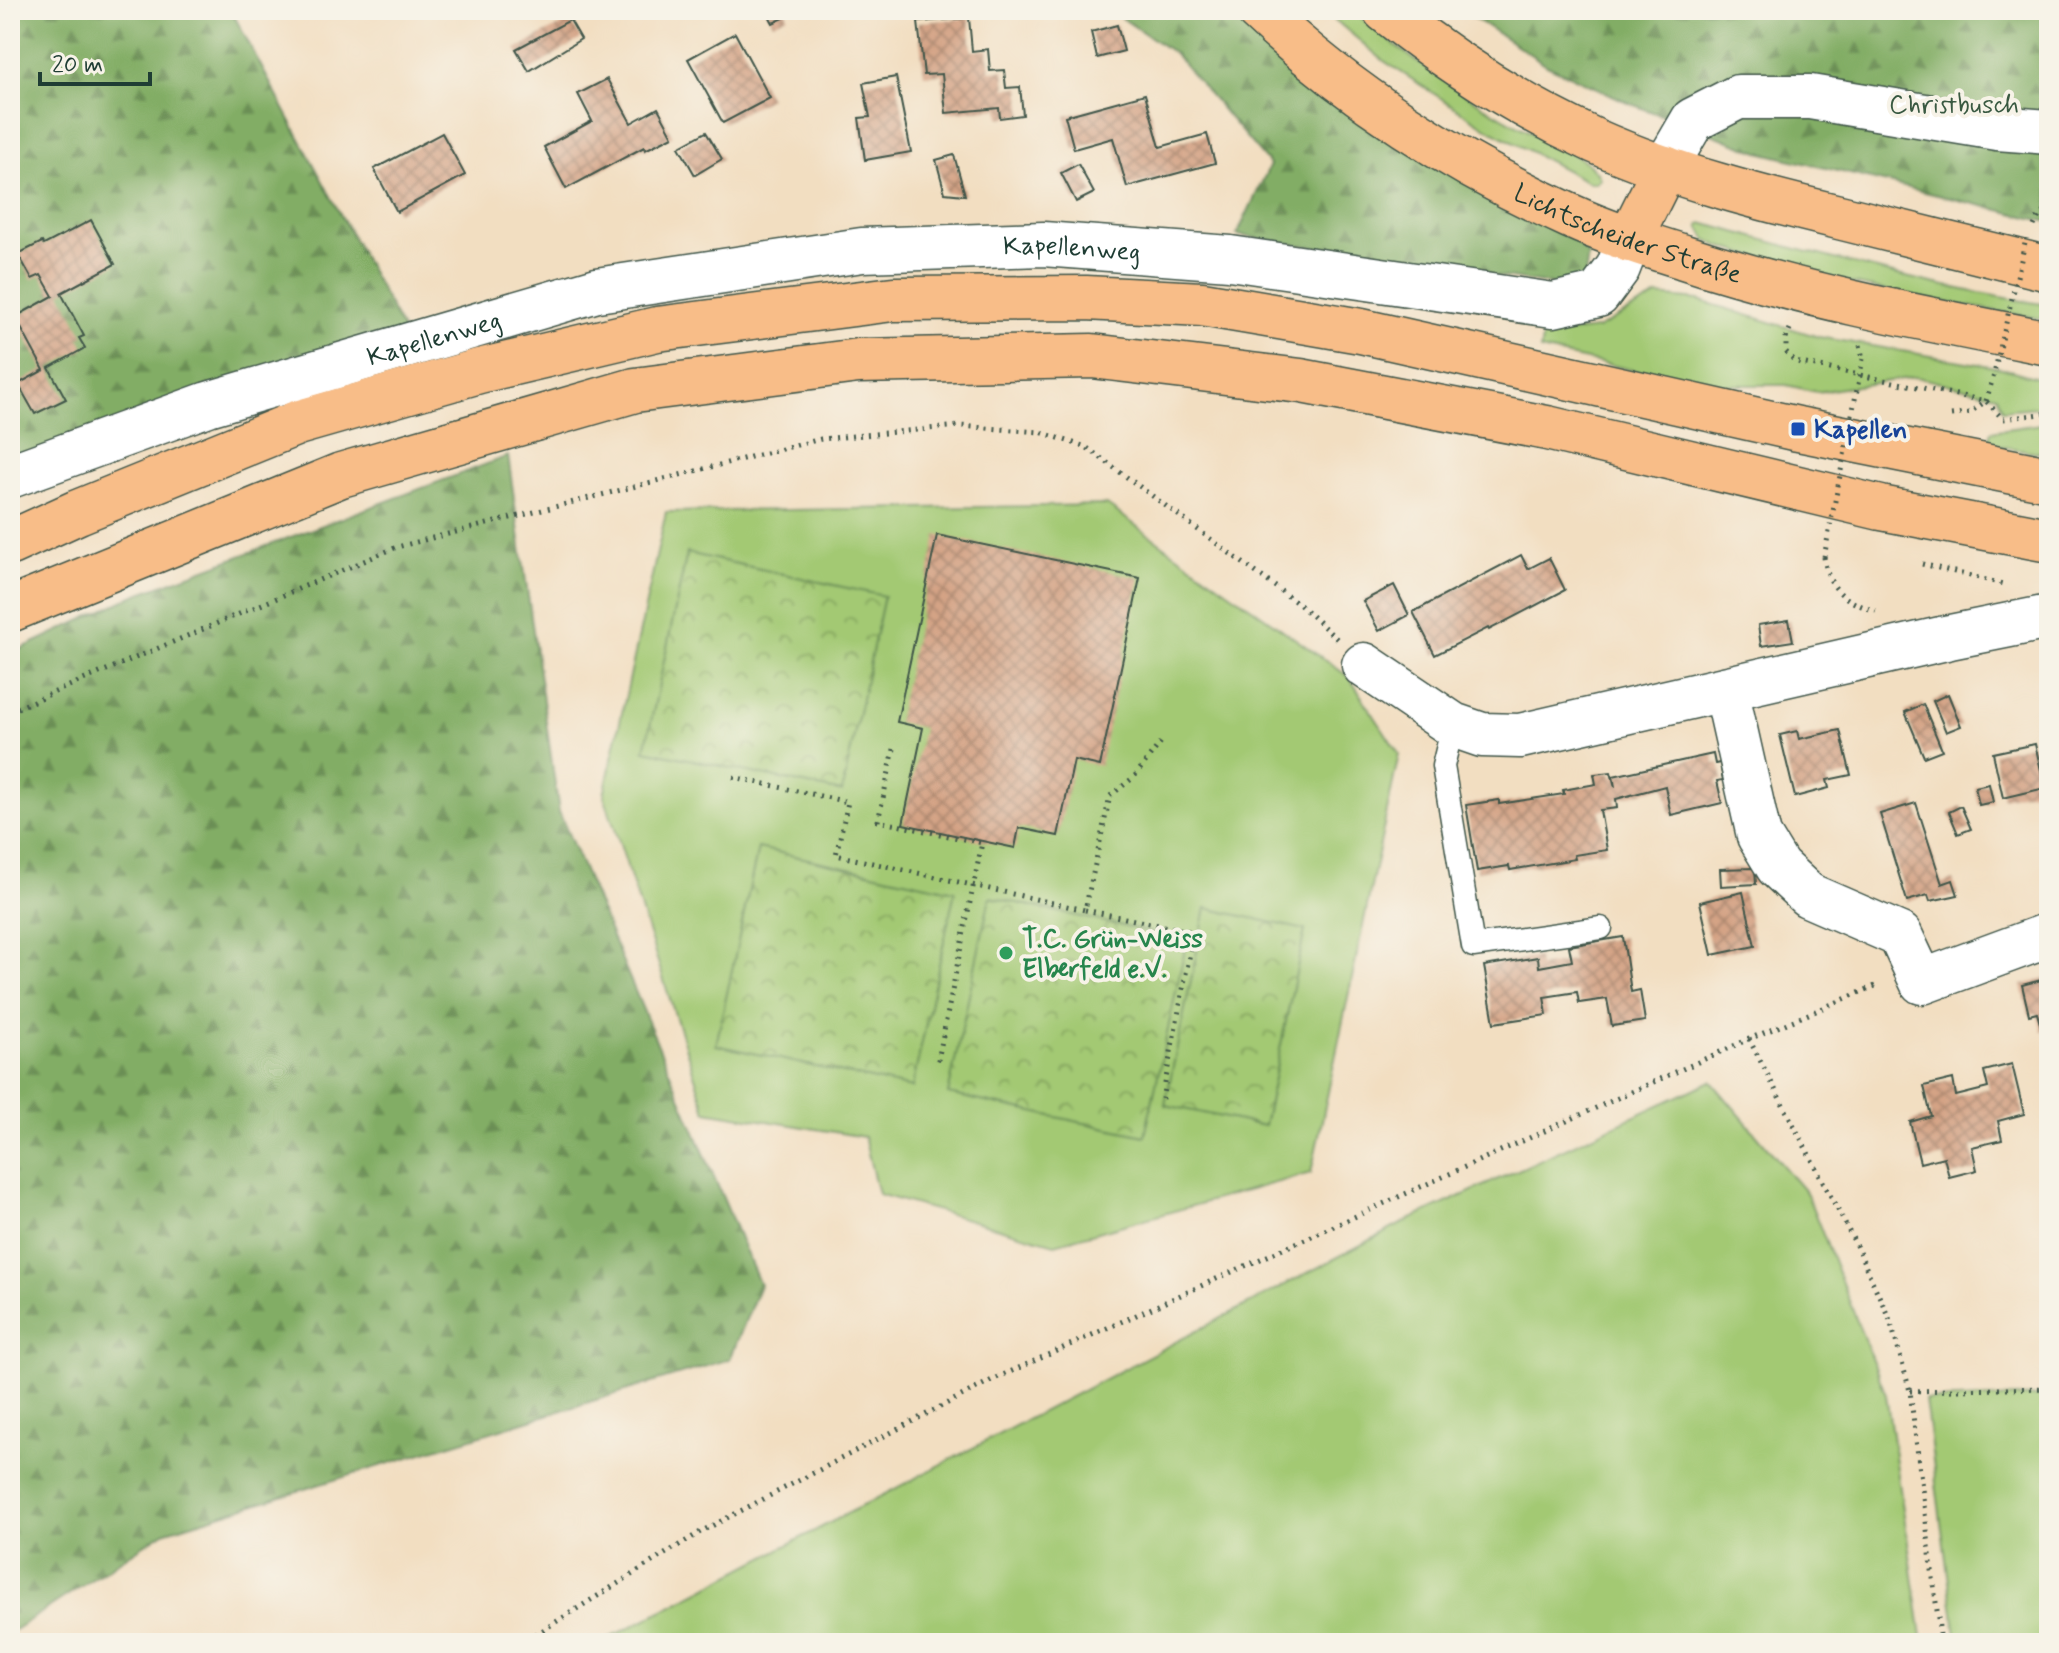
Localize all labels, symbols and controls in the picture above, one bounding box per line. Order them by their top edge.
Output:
scale bar [40,36,150,86]
text: 20 m [52,50,103,81]
park label: Christbusch [1889,89,2019,123]
street label: Lichtscheider Straße [1507,177,1745,293]
street label: Kapellenweg [1002,229,1142,270]
street label: Kapellenweg [363,304,505,375]
place label: Kapellen [1814,414,1907,448]
marker: Kapellen [1789,420,1807,438]
place label: T.C. Grün-Weiss Elberfeld e.V. [1022,923,1203,987]
marker: T.C. Grün-Weiss Elberfeld e.V. [997,944,1015,962]

